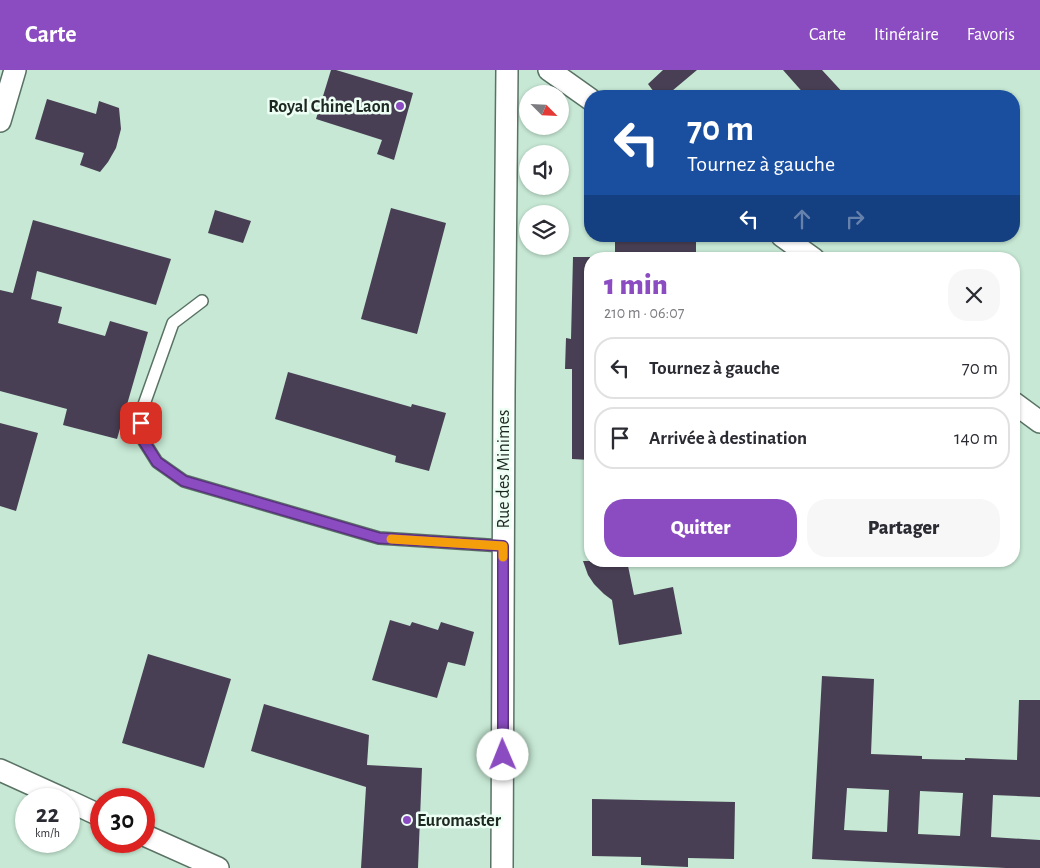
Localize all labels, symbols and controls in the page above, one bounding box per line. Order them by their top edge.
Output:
text: Carte [25,23,77,47]
text: Carte [809,26,846,44]
text: Itinéraire [874,26,939,44]
text: Favoris [967,26,1015,44]
north arrow [519,85,569,135]
map controls [519,85,569,255]
place label: Royal Chine Laon [268,98,390,116]
marker: Royal Chine Laon [394,100,406,112]
icon: left [604,110,669,175]
text: 70 m [687,112,754,147]
button: sound [519,145,569,195]
text: Tournez à gauche [687,153,835,175]
button: layers [519,205,569,255]
icon: left [735,205,763,233]
icon: ahead [788,205,816,233]
icon: right [841,205,869,233]
button: close [948,269,1000,321]
text: 1 min [604,270,668,300]
text: 210 m · 06:07 [604,305,684,321]
icon: left [606,354,634,382]
text: Tournez à gauche [649,359,780,378]
text: 70 m [962,359,998,378]
pin [120,402,162,444]
icon: arrive [127,409,155,437]
street label: Rue des Minimes [495,410,513,528]
icon: arrive [606,424,634,452]
text: Arrivée à destination [649,429,807,448]
text: 140 m [954,429,998,448]
button: Quitter [604,499,797,557]
button: Partager [807,499,1000,557]
position arrow [476,728,528,780]
speed limit sign: 30 [90,788,155,853]
text: 22 [36,802,59,827]
place label: Euromaster [417,812,502,830]
marker: Euromaster [401,814,413,826]
text: km/h [35,827,60,839]

